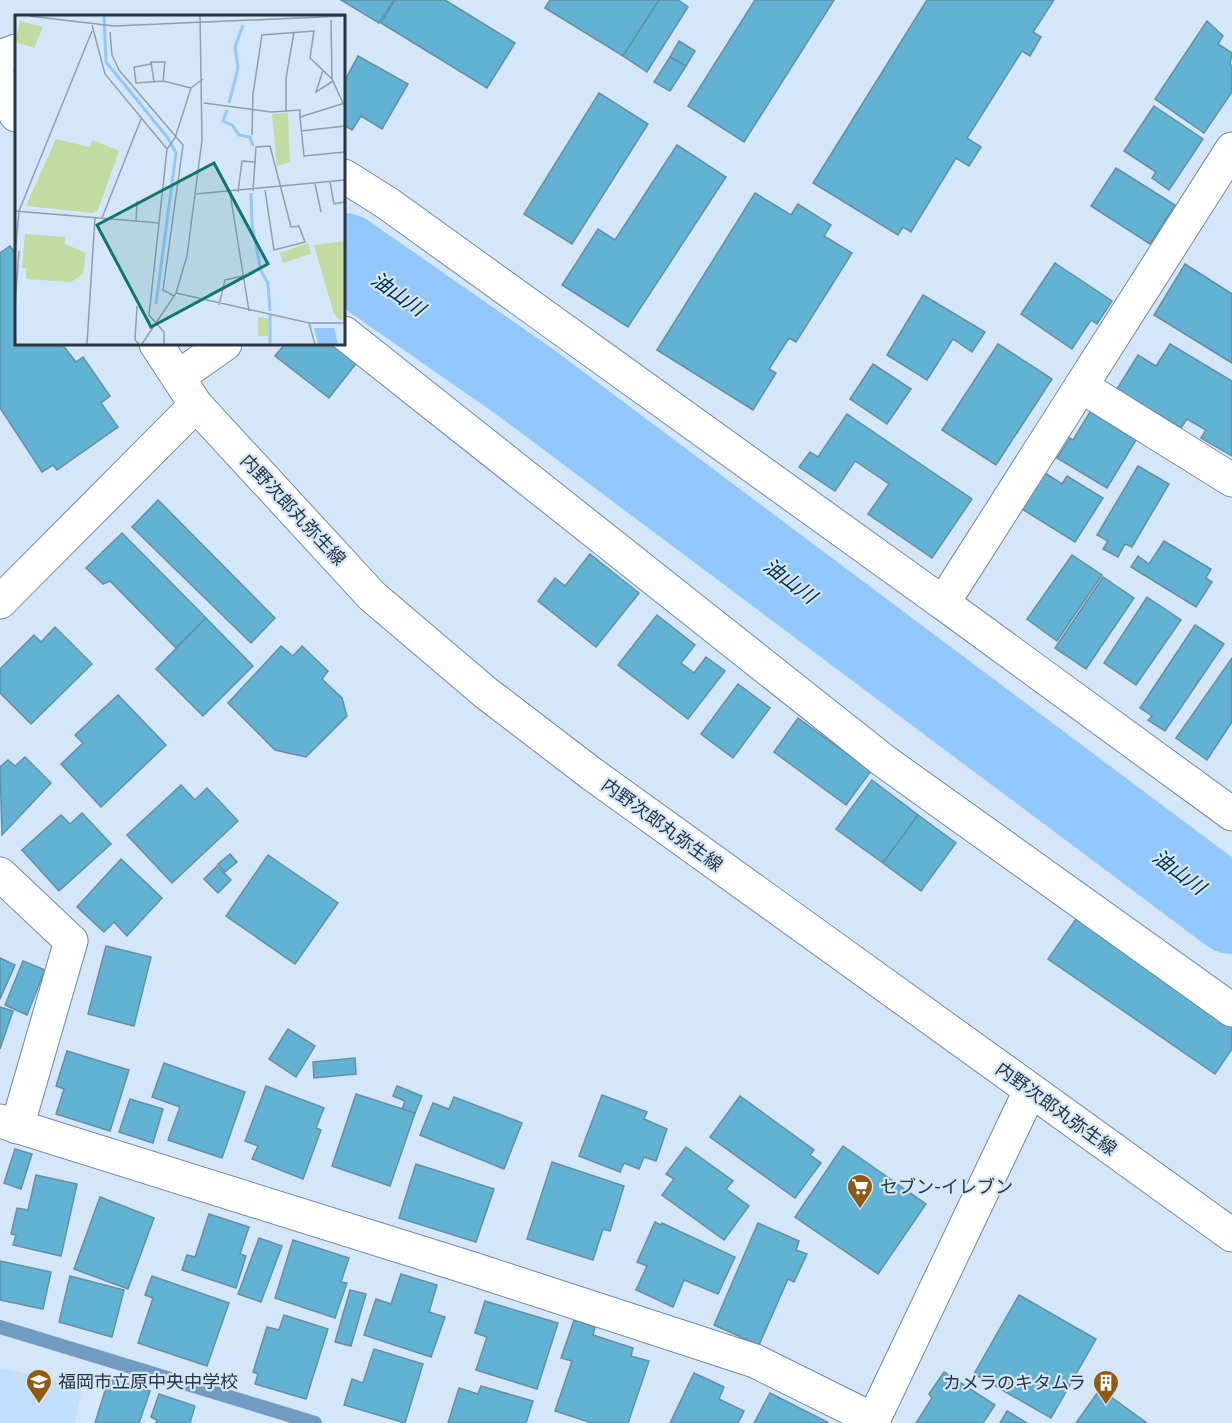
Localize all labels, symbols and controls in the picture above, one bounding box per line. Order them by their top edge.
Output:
inset map [15,15,345,345]
water label: 油山川 [366,265,432,323]
street label: 内野次郎丸弥生線 [236,449,351,570]
water label: 油山川 [758,552,824,611]
street label: 内野次郎丸弥生線 [597,773,727,876]
water label: 油山川 [1147,843,1213,902]
street label: 内野次郎丸弥生線 [991,1057,1121,1160]
supermarket icon: セブン-イレブン [845,1172,875,1210]
place label: セブン-イレブン [880,1175,1013,1198]
school or university icon: 福岡市立原中央中学校 [24,1367,54,1405]
building icon: カメラのキタムラ [1091,1368,1121,1406]
place label: 福岡市立原中央中学校 [58,1370,238,1393]
place label: カメラのキタムラ [943,1371,1086,1394]

